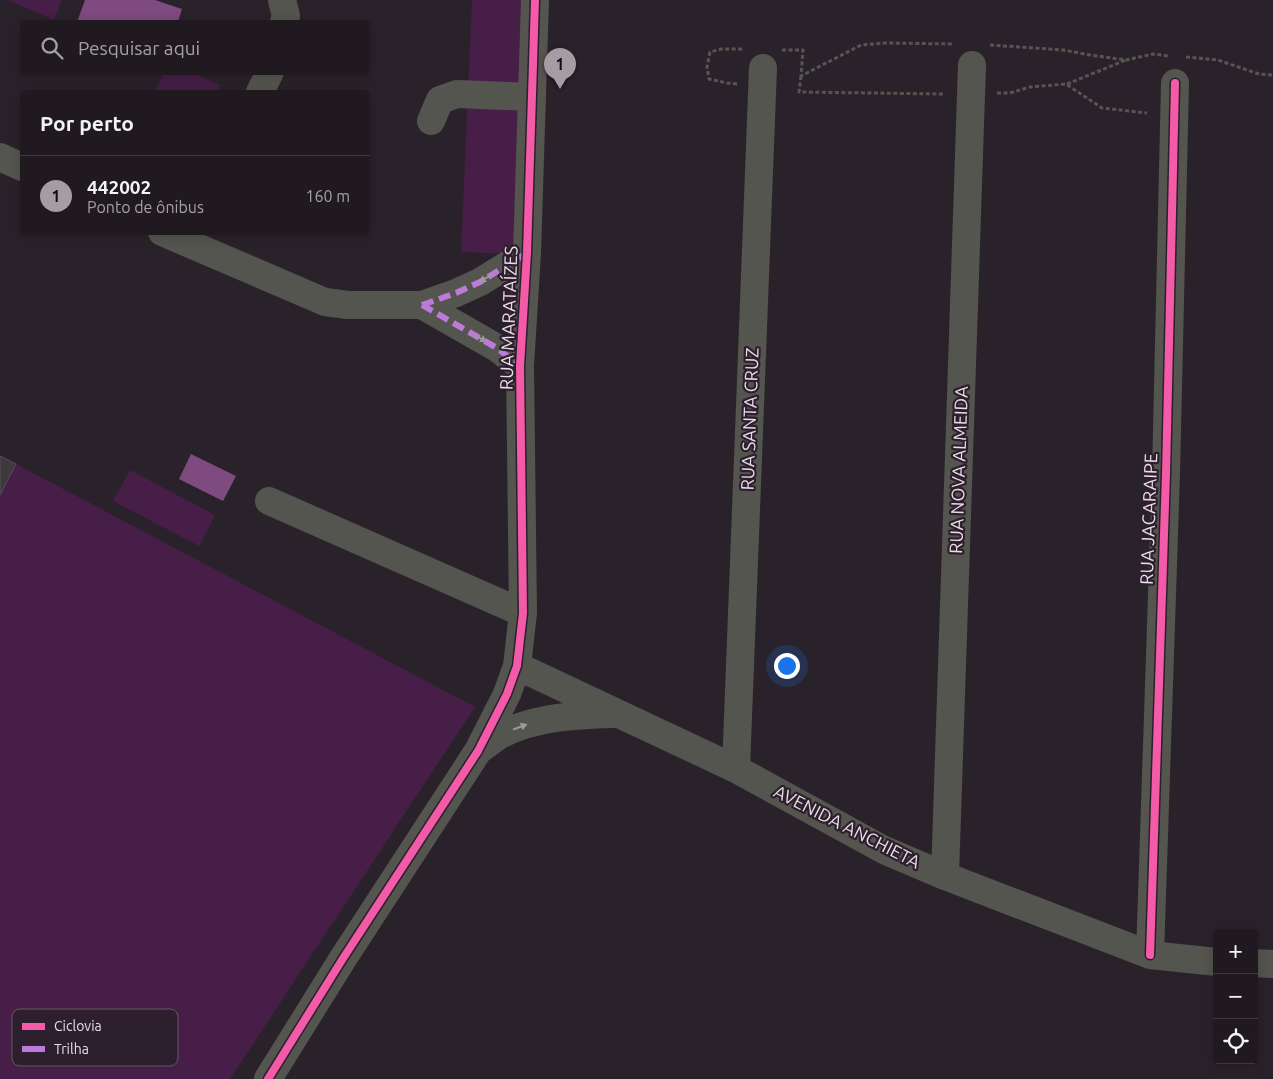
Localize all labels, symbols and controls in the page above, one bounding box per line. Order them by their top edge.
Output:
search box [20,20,370,75]
icon: search [38,34,66,62]
text: Pesquisar aqui [78,37,200,59]
pin: 1 [544,48,576,89]
text: Por perto [40,111,134,135]
text: 442002 [87,176,151,198]
text: 1 [51,187,61,205]
text: 160 m [305,187,350,205]
text: Ponto de ônibus [87,198,204,216]
street label: RUA MARATAÍZES [494,246,521,390]
one-way arrow [478,274,493,282]
one-way arrow [473,333,486,342]
street label: RUA SANTA CRUZ [737,347,761,491]
street label: RUA NOVA ALMEIDA [945,386,971,554]
street label: RUA JACARAIPE [1136,453,1160,585]
your location [774,653,800,679]
one-way arrow [513,722,527,730]
street label: AVENIDA ANCHIETA [771,781,924,872]
map controls [1213,929,1258,1064]
button: + [1213,929,1258,974]
button: − [1213,974,1258,1019]
legend [12,1009,178,1066]
text: Ciclovia [54,1018,102,1034]
button: locate [1213,1019,1258,1064]
text: Trilha [54,1041,89,1057]

